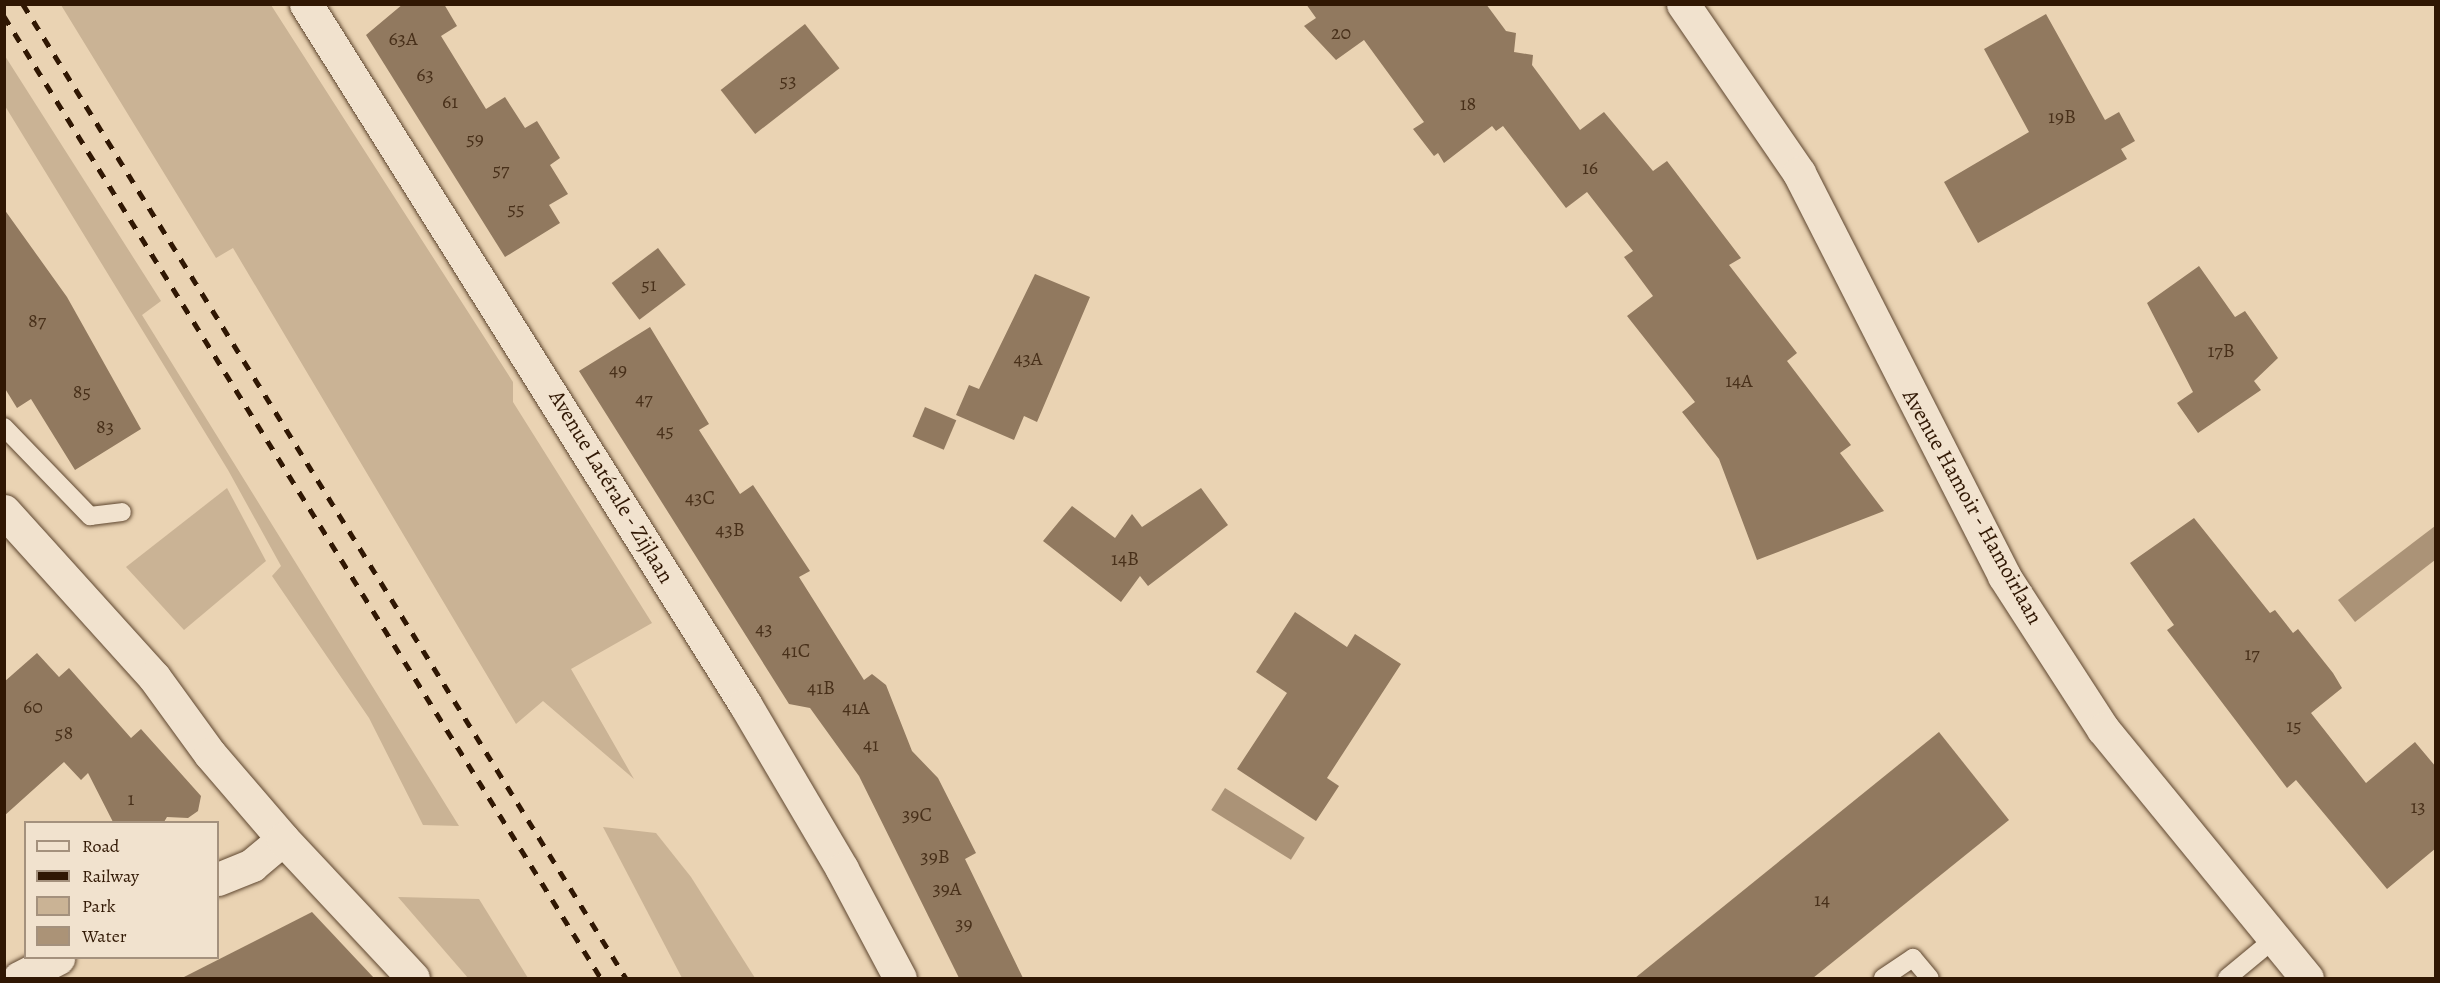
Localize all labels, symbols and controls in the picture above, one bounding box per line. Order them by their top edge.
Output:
house number: 20 [1331,20,1351,44]
house number: 63A [388,26,418,50]
house number: 63 [416,62,434,86]
house number: 53 [780,68,796,92]
house number: 61 [442,89,458,113]
house number: 18 [1460,91,1476,115]
house number: 19B [2048,104,2076,128]
house number: 59 [466,126,484,150]
house number: 16 [1582,155,1598,179]
house number: 57 [493,157,509,181]
house number: 55 [507,196,525,220]
house number: 51 [641,272,657,296]
house number: 87 [28,308,46,332]
house number: 17B [2207,338,2235,362]
house number: 43A [1013,346,1043,370]
house number: 49 [609,357,627,381]
house number: 14A [1725,368,1753,392]
house number: 85 [73,379,91,403]
street label: Avenue Latérale - Zijlaan [543,385,679,589]
street label: Avenue Hamoir - Hamoirlaan [1896,385,2048,629]
house number: 47 [635,386,653,410]
house number: 83 [96,414,114,438]
house number: 45 [656,418,674,442]
house number: 43C [685,485,715,509]
house number: 43B [715,517,745,541]
house number: 14B [1111,546,1139,570]
house number: 43 [755,616,773,640]
house number: 41C [782,638,810,662]
house number: 17 [2244,641,2260,665]
house number: 41B [807,675,835,699]
house number: 60 [23,694,43,718]
house number: 41A [842,695,870,719]
house number: 15 [2286,713,2302,737]
house number: 58 [55,720,73,744]
house number: 41 [863,732,879,756]
house number: 1 [128,786,134,810]
house number: 13 [2410,794,2426,818]
house number: 39C [902,802,932,826]
legend [24,821,219,959]
text: Road [82,834,119,858]
house number: 39B [920,844,950,868]
text: Railway [82,864,139,888]
house number: 39A [932,876,962,900]
house number: 14 [1814,887,1830,911]
text: Park [82,894,116,918]
house number: 39 [955,911,973,935]
text: Water [82,924,127,948]

